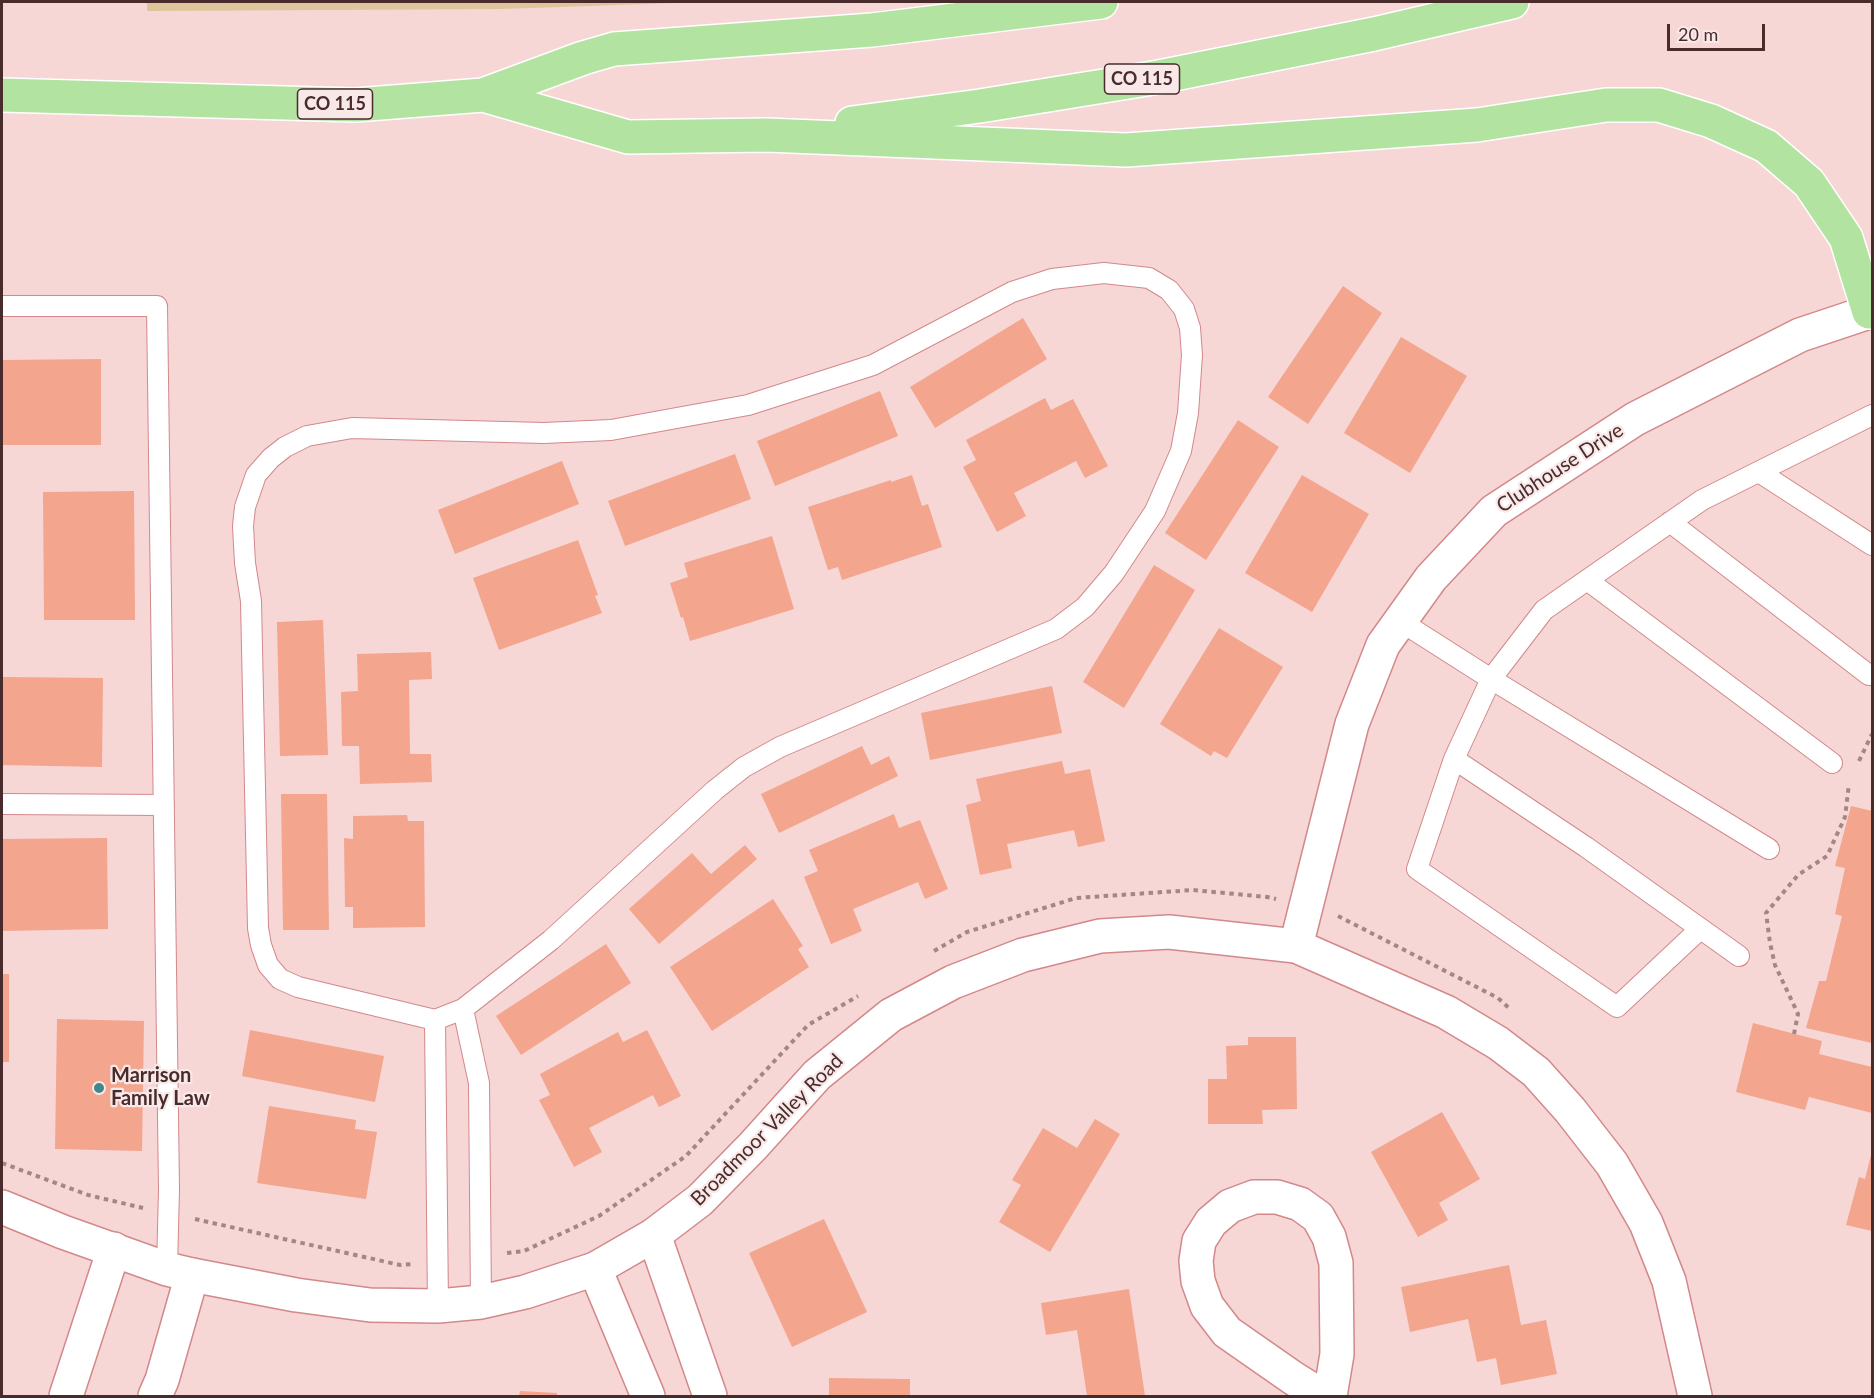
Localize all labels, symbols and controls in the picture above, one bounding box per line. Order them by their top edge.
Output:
scale bar [1670,12,1768,50]
text: 20 m [1678,23,1718,45]
road number: CO 115 [1104,64,1180,94]
road number: CO 115 [298,89,372,119]
street label: Clubhouse Drive [1492,418,1628,518]
street label: Broadmoor Valley Road [686,1049,848,1211]
place label: Marrison Family Law [111,1064,210,1111]
marker: Marrison Family Law [92,1081,106,1095]

